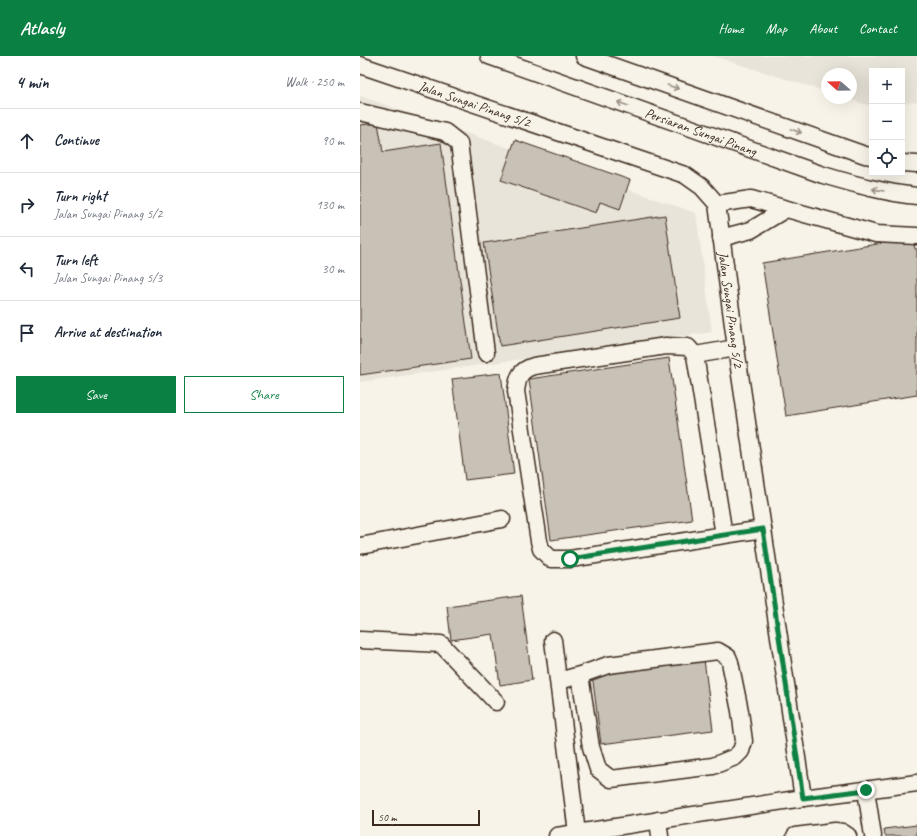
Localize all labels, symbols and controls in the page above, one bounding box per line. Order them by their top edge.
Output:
text: Atlasly [20,16,64,40]
text: Home [718,20,744,37]
text: Map [766,20,787,37]
text: About [809,20,837,37]
text: Contact [859,20,897,37]
north arrow [821,68,857,104]
map controls [869,68,905,176]
button: + [869,68,905,104]
text: 4 min [16,72,49,93]
text: Walk · 250 m [285,74,344,90]
street label: Jalan Sungai Pinang 5/2 [416,77,534,131]
one-way arrow [667,84,679,92]
one-way arrow [617,99,629,107]
street label: Persiaran Sungai Pinang [643,104,760,160]
button: − [869,104,905,140]
one-way arrow [790,127,802,135]
icon: ahead [16,130,38,152]
text: Continue [54,131,99,150]
text: 90 m [322,133,344,149]
button: locate [869,140,905,176]
one-way arrow [872,186,885,194]
text: Turn right [54,187,107,206]
icon: right [16,194,38,216]
text: 130 m [316,197,344,213]
text: Jalan Sungai Pinang 5/2 [54,206,162,222]
street label: Jalan Sungai Pinang 5/2 [715,249,748,370]
text: Turn left [54,251,97,270]
icon: left [16,258,38,280]
text: 30 m [322,261,344,277]
text: Jalan Sungai Pinang 5/3 [54,270,162,286]
icon: arrive [16,322,38,344]
text: Arrive at destination [54,323,161,342]
button: Save [16,376,176,413]
button: Share [184,376,344,413]
route start [561,550,579,568]
route end [857,781,875,799]
scale bar [372,808,480,827]
text: 50 m [378,810,397,824]

